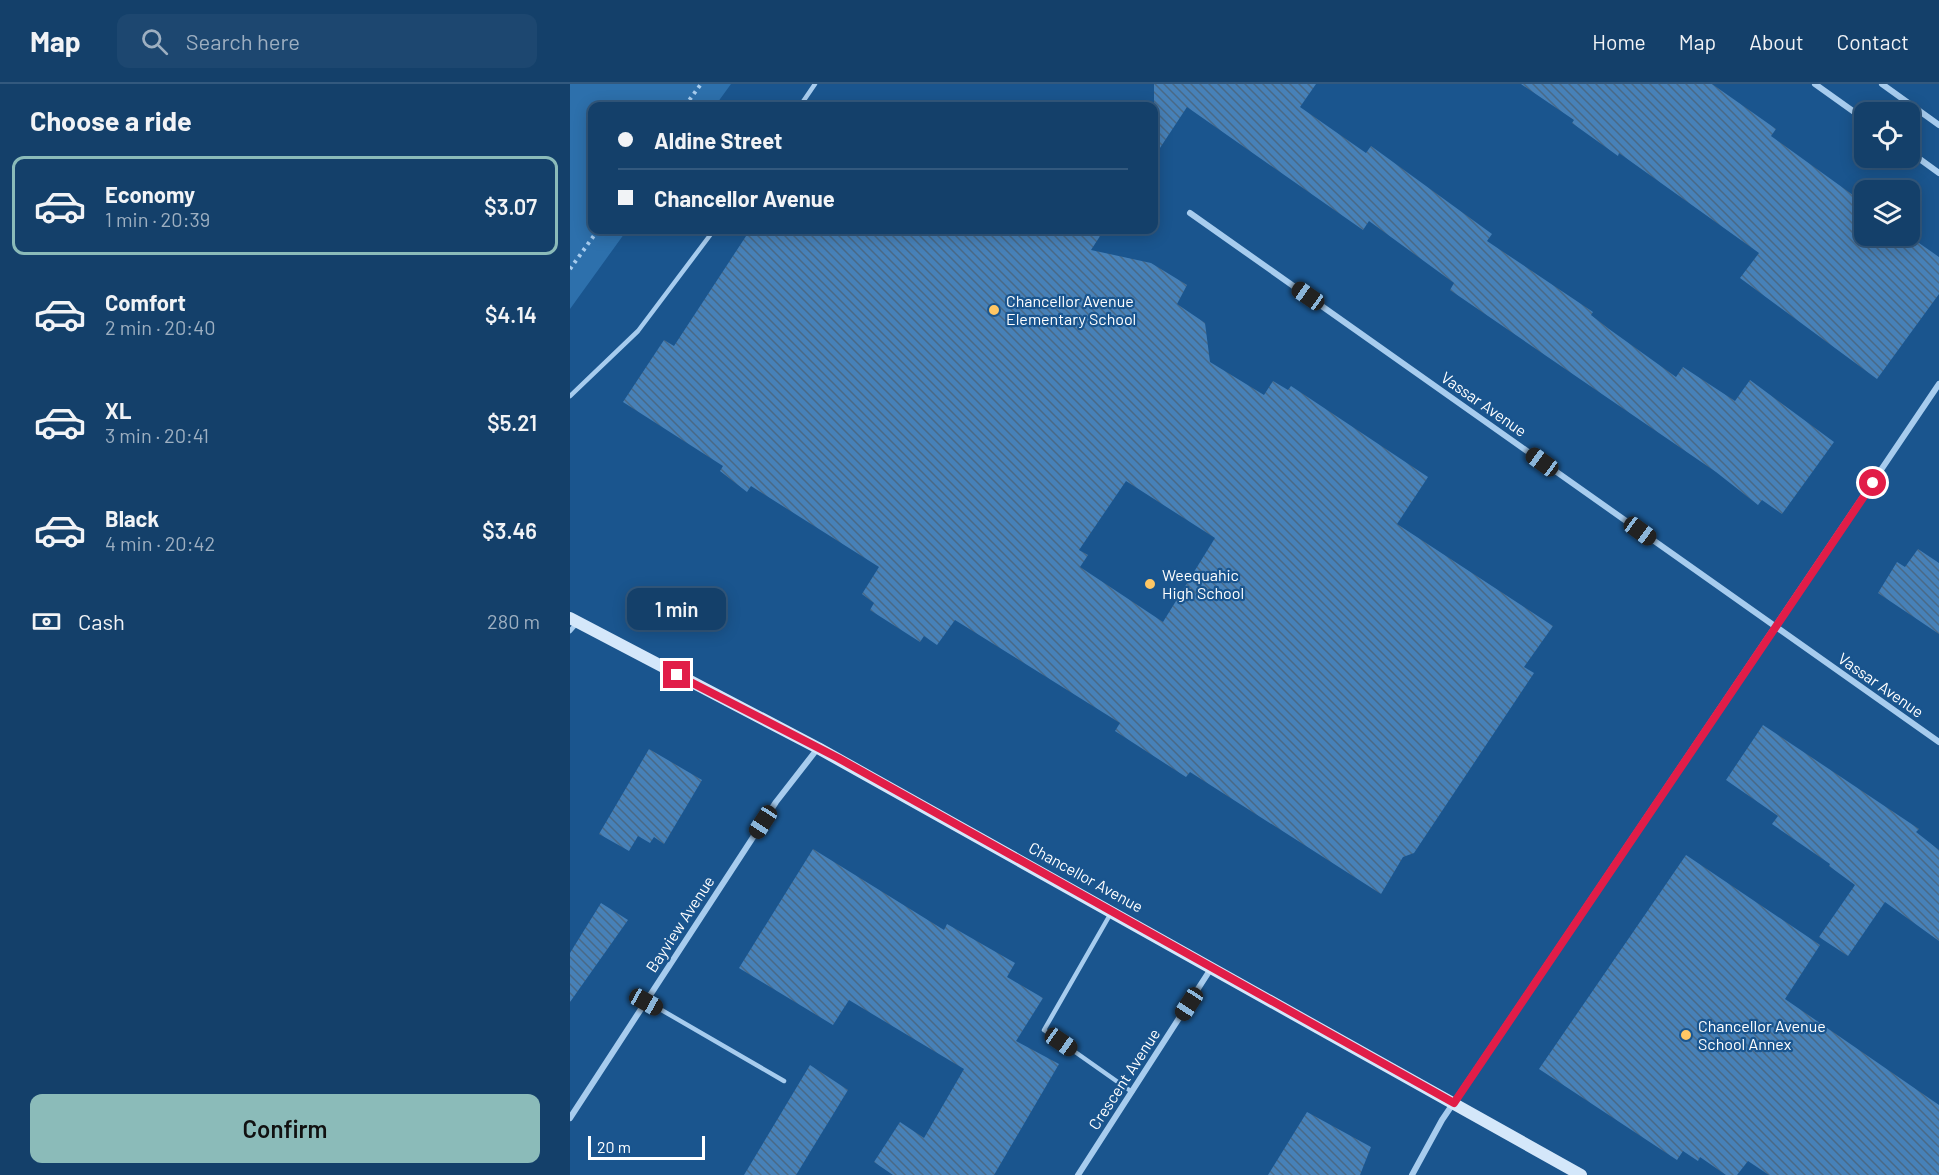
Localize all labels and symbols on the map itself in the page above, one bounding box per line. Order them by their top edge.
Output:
car [1288,278,1328,314]
place label: Chancellor Avenue Elementary School [1006,291,1136,328]
marker: Chancellor Avenue Elementary School [987,303,1001,317]
street label: Vassar Avenue [1438,367,1531,440]
car [1522,444,1562,480]
route start [1859,469,1886,496]
car [1620,513,1660,549]
place label: Weequahic High School [1162,565,1244,602]
marker: Weequahic High School [1143,577,1157,591]
callout: 1 min [627,588,726,630]
street label: Vassar Avenue [1835,648,1928,721]
route end [663,661,690,688]
car [746,802,780,842]
street label: Chancellor Avenue [1026,837,1147,916]
street label: Bayview Avenue [641,872,718,975]
car [1172,984,1206,1024]
car [626,985,666,1019]
place label: Chancellor Avenue School Annex [1698,1016,1826,1053]
car [1041,1024,1081,1060]
street label: Crescent Avenue [1084,1025,1163,1133]
marker: Chancellor Avenue School Annex [1679,1028,1693,1042]
scale bar [588,1133,705,1160]

